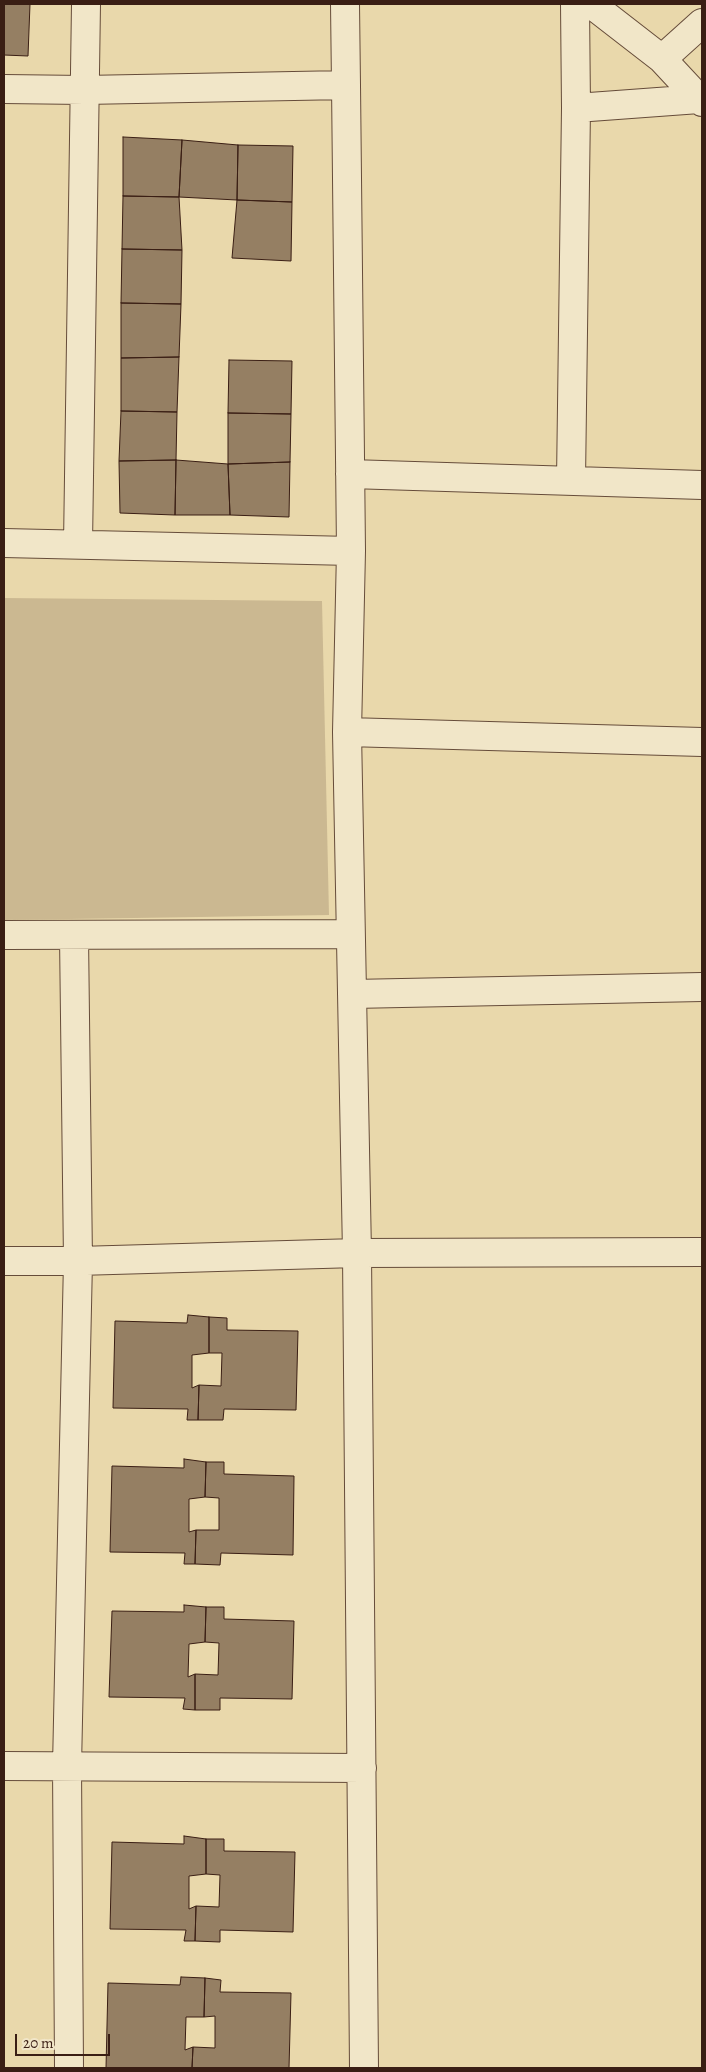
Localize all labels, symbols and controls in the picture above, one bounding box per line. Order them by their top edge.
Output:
scale bar [18,2024,112,2056]
text: 20 m [23,2033,54,2053]

